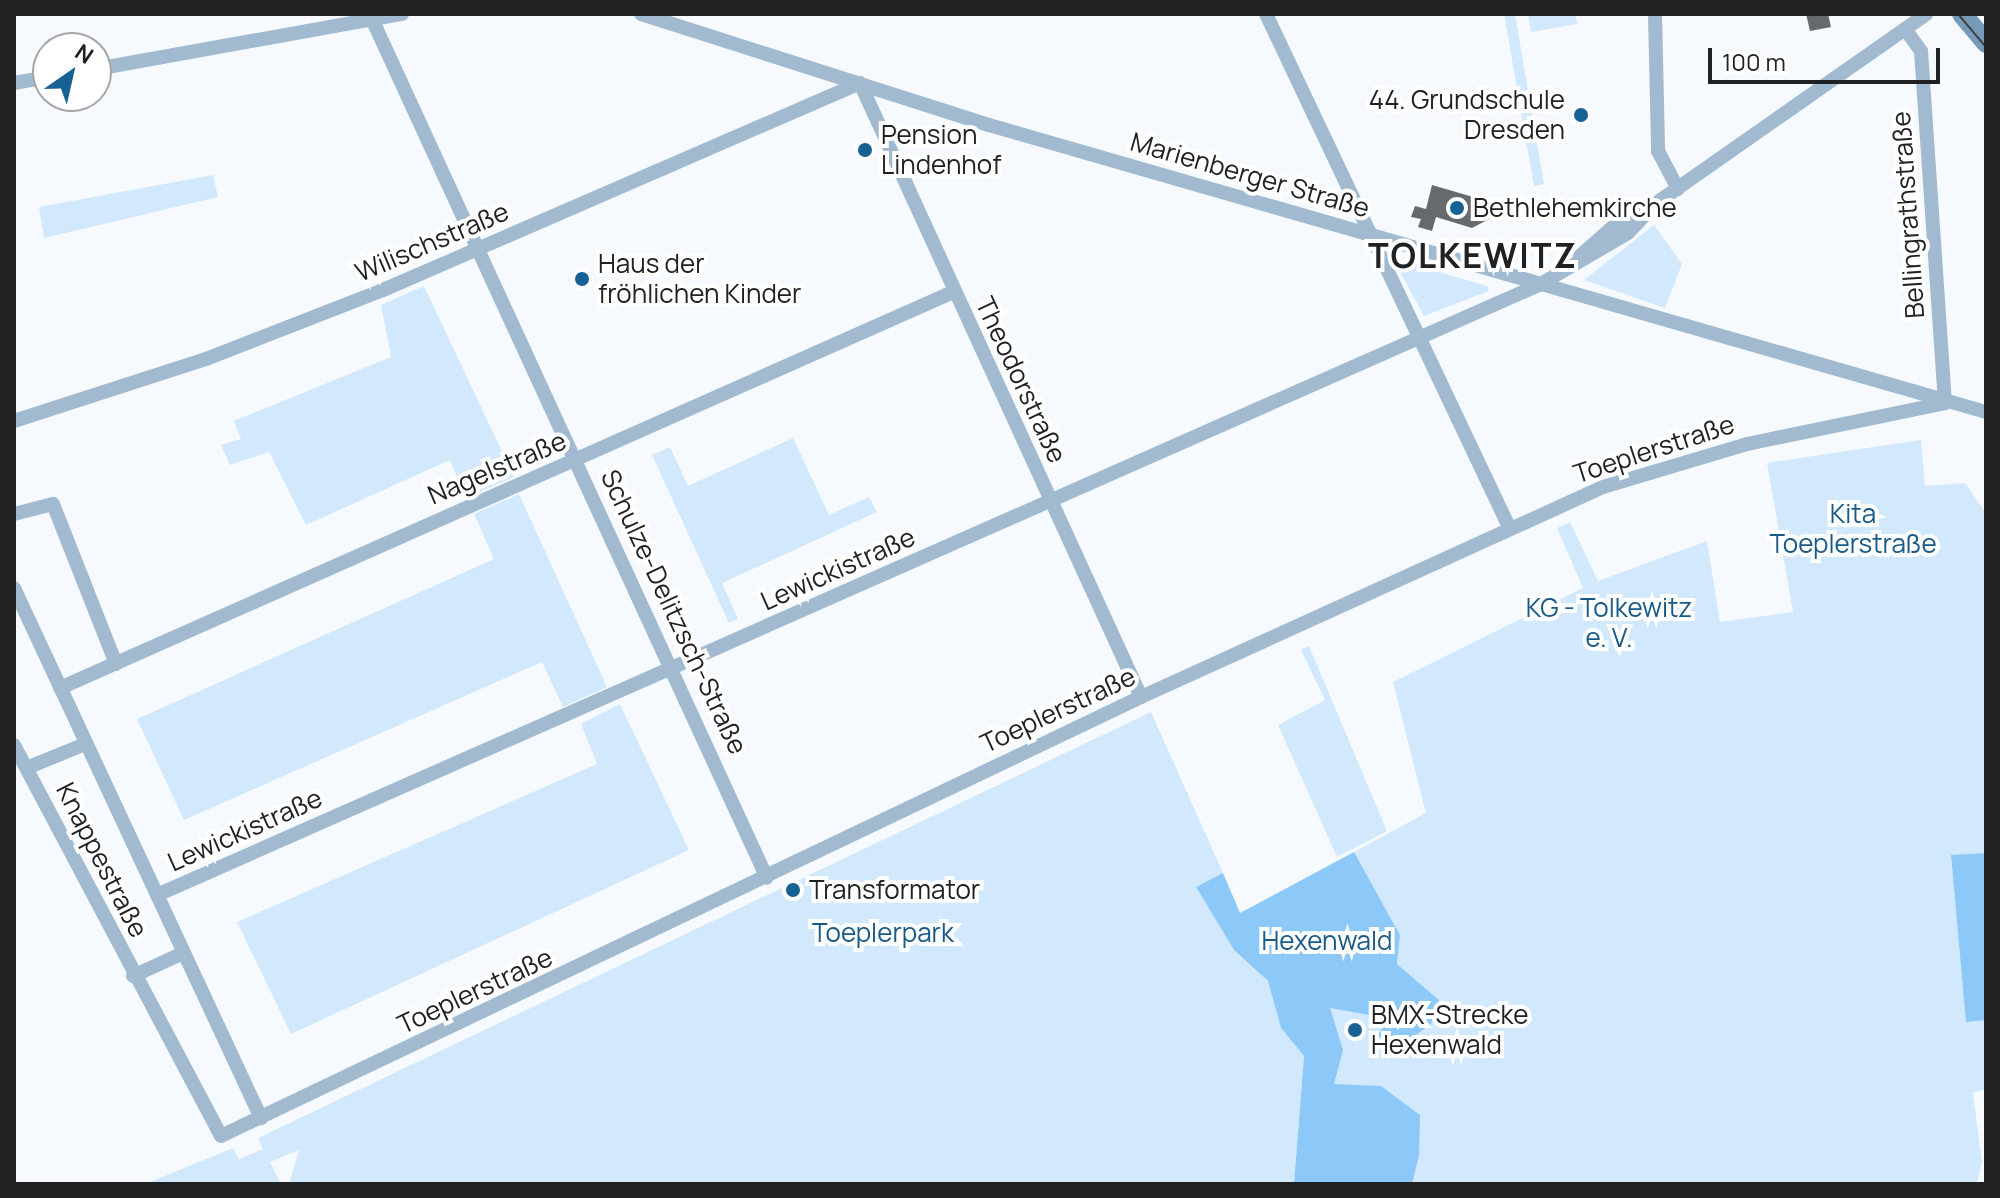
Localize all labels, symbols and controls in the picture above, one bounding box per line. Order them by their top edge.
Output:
north arrow [32,32,112,112]
scale bar [1712,32,1944,82]
text: N [69,37,99,71]
text: 100 m [1722,45,1786,78]
place label: 44. Grundschule Dresden [1369,84,1565,146]
marker: 44. Grundschule Dresden [1572,106,1590,124]
street label: Bellingrathstraße [1885,110,1931,320]
place label: Pension Lindenhof [881,119,1001,180]
street label: Marienberger Straße [1127,126,1373,224]
marker: Pension Lindenhof [856,141,874,159]
place label: Bethlehemkirche [1473,192,1677,224]
street label: Wilischstraße [351,196,513,288]
marker: Bethlehemkirche [1448,199,1466,217]
district label: TOLKEWITZ [1368,236,1578,276]
place label: Haus der fröhlichen Kinder [598,248,801,310]
marker: Haus der fröhlichen Kinder [573,270,591,288]
street label: Theodorstraße [969,292,1073,468]
street label: Toeplerstraße [1570,408,1738,490]
street label: Nagelstraße [423,425,571,511]
street label: Schulze-Delitzsch-Straße [594,465,754,759]
park label: Kita Toeplerstraße [1769,498,1937,560]
street label: Lewickistraße [756,521,920,617]
park label: KG - Tolkewitz e. V. [1526,592,1692,654]
street label: Toeplerstraße [976,661,1140,759]
street label: Knappestraße [50,777,154,943]
street label: Lewickistraße [163,782,327,878]
place label: Transformator [809,874,980,906]
marker: Transformator [784,881,802,899]
park label: Toeplerpark [812,917,954,949]
park label: Hexenwald [1261,925,1393,957]
street label: Toeplerstraße [393,942,557,1040]
place label: BMX-Strecke Hexenwald [1371,999,1528,1060]
marker: BMX-Strecke Hexenwald [1346,1021,1364,1039]

